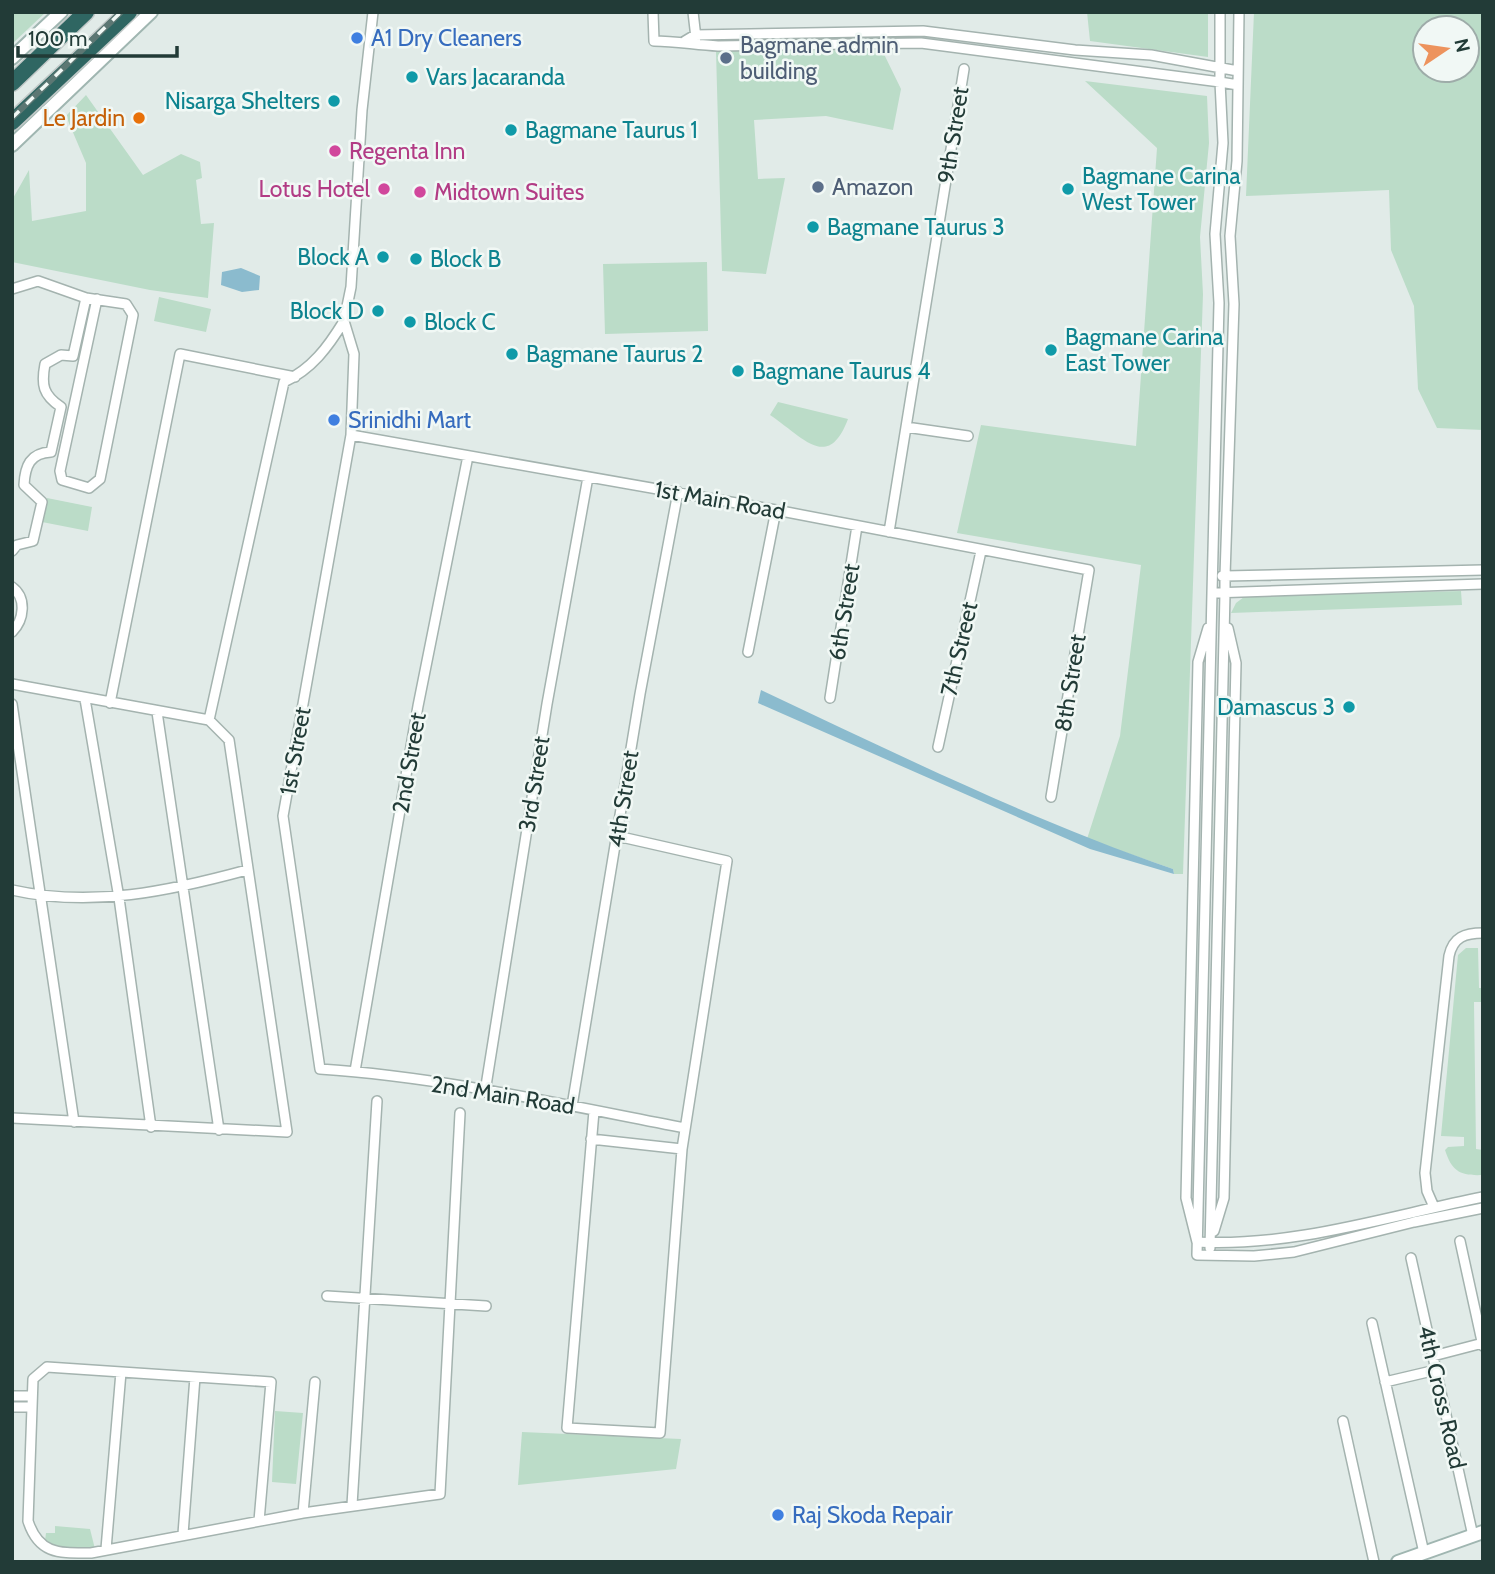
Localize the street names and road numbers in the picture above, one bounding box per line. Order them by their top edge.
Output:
street label: 9th Street [932,84,974,185]
street label: 1st Main Road [652,475,788,525]
street label: 6th Street [823,561,865,662]
street label: 7th Street [935,599,984,699]
street label: 8th Street [1048,632,1092,734]
street label: 1st Street [273,704,317,797]
street label: 2nd Street [386,710,432,816]
street label: 3rd Street [513,734,555,834]
street label: 4th Street [602,748,645,849]
street label: 2nd Main Road [429,1070,577,1120]
street label: 4th Cross Road [1412,1323,1472,1471]

